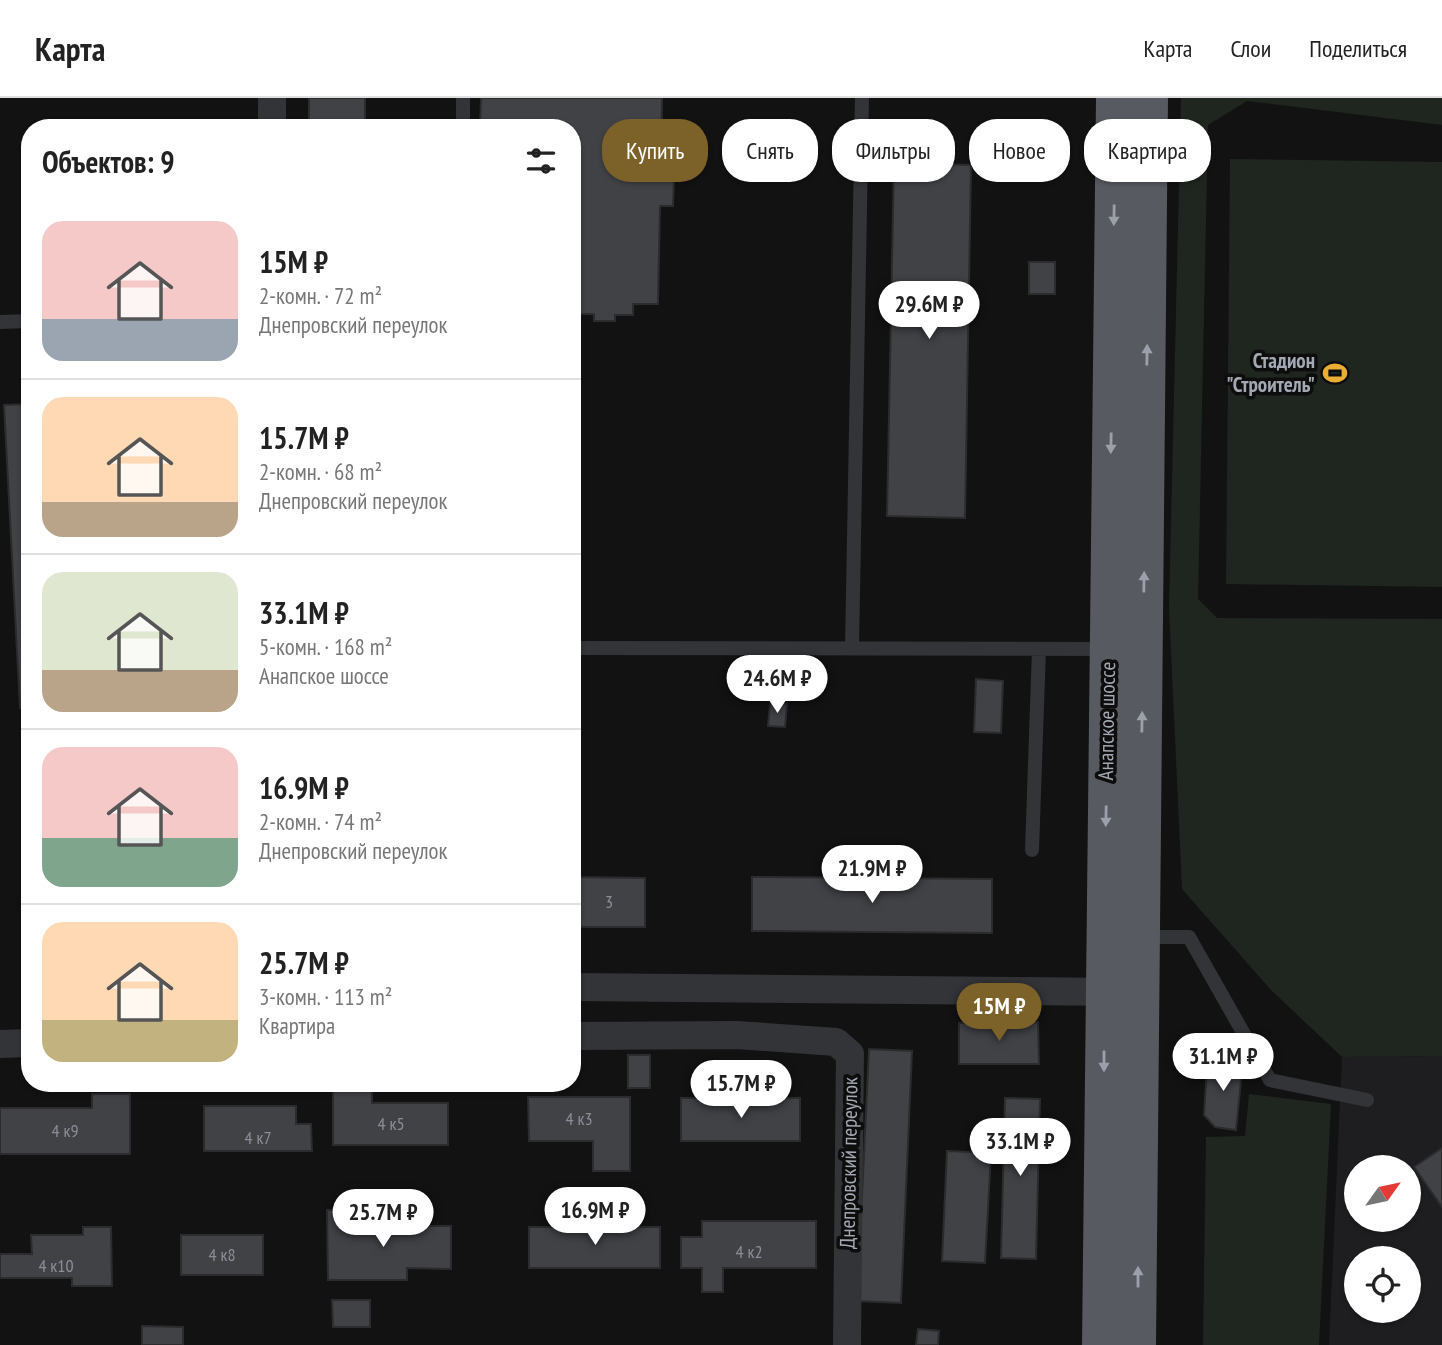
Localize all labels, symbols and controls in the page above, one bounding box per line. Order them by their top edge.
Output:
text: Карта [35,27,105,70]
text: Карта [1144,33,1192,64]
text: Слои [1230,33,1271,64]
text: Поделиться [1309,33,1407,64]
chip: Купить [602,119,708,182]
chip: Снять [722,119,818,182]
chip: Фильтры [832,119,955,182]
chip: Новое [969,119,1070,182]
chip: Квартира [1084,119,1211,182]
text: Объектов: 9 [42,142,175,181]
icon: filters [522,142,560,180]
one-way arrow [1108,204,1120,226]
text: 15M ₽ [259,242,328,281]
icon: home [98,249,182,333]
text: 2-комн. · 72 m² [259,281,382,310]
pin: 29.6M ₽ [864,282,994,341]
text: 29.6M ₽ [895,289,963,318]
text: Днепровский переулок [259,310,447,339]
one-way arrow [1141,343,1152,365]
place label: Стадион "Строитель" [1226,347,1315,398]
sports icon: Стадион "Строитель" [1321,359,1349,387]
text: 15.7M ₽ [259,418,349,457]
icon: home [98,425,182,509]
one-way arrow [1105,432,1117,454]
text: 2-комн. · 68 m² [259,457,382,486]
text: Днепровский переулок [259,486,447,515]
one-way arrow [1138,571,1150,593]
text: 33.1M ₽ [259,593,349,632]
icon: home [98,600,182,684]
text: 5-комн. · 168 m² [259,632,392,661]
pin: 24.6M ₽ [712,656,842,715]
text: Анапское шоссе [259,661,389,690]
street label: Анапское шоссе [1092,661,1121,781]
text: 24.6M ₽ [743,663,811,692]
one-way arrow [1137,711,1148,733]
text: 16.9M ₽ [259,768,349,807]
icon: home [98,775,182,859]
one-way arrow [1100,805,1112,827]
text: 2-комн. · 74 m² [259,807,382,836]
text: Днепровский переулок [259,836,447,865]
pin: 21.9M ₽ [807,846,937,905]
text: 21.9M ₽ [838,853,906,882]
house number: 3 [605,890,613,913]
text: 25.7M ₽ [259,943,349,982]
icon: home [98,950,182,1034]
text: 3-комн. · 113 m² [259,982,392,1011]
pin: 15M ₽ [950,984,1048,1043]
text: 15M ₽ [973,991,1025,1020]
text: Квартира [259,1011,335,1040]
pin: 31.1M ₽ [1158,1034,1288,1093]
text: 31.1M ₽ [1189,1041,1257,1070]
one-way arrow [1098,1050,1110,1072]
pin: 15.7M ₽ [676,1060,806,1120]
text: 15.7M ₽ [707,1068,775,1097]
street label: Днепровский переулок [834,1077,863,1249]
house number: 4 к3 [566,1107,592,1130]
house number: 4 к5 [378,1112,404,1135]
pin: 33.1M ₽ [955,1118,1085,1178]
house number: 4 к9 [52,1119,78,1142]
house number: 4 к7 [245,1126,271,1149]
text: 33.1M ₽ [986,1126,1054,1155]
north arrow [1344,1155,1421,1232]
map controls [1344,1155,1421,1323]
pin: 16.9M ₽ [530,1188,660,1247]
pin: 25.7M ₽ [318,1190,448,1249]
text: 16.9M ₽ [561,1195,629,1224]
text: 25.7M ₽ [349,1197,417,1226]
house number: 4 к2 [736,1240,762,1263]
house number: 4 к8 [209,1243,235,1266]
button: locate [1344,1246,1421,1323]
house number: 4 к10 [38,1254,74,1277]
one-way arrow [1132,1266,1144,1288]

